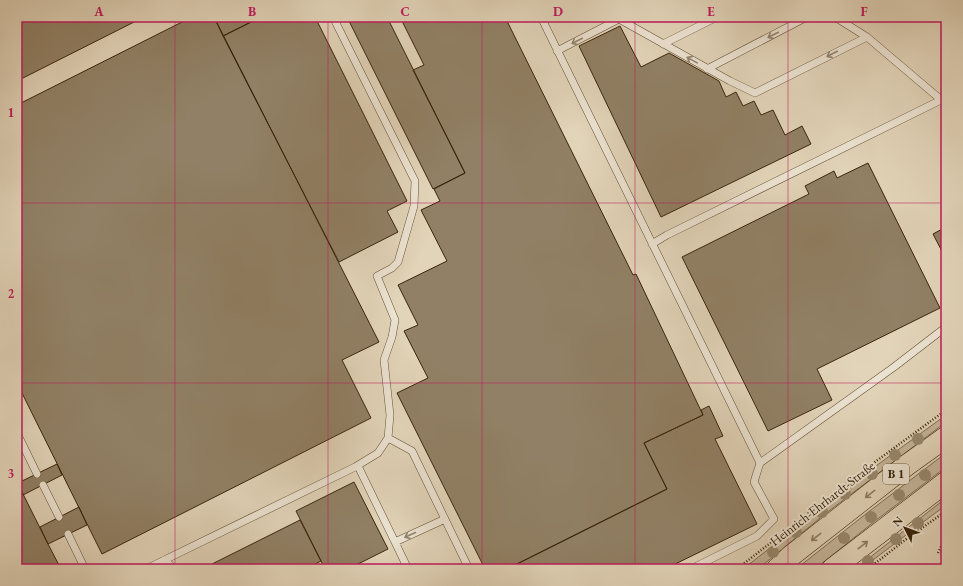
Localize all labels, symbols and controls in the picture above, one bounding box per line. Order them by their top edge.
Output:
text: A [93,3,104,20]
text: B [248,3,256,20]
text: C [400,3,410,20]
text: D [553,3,563,20]
text: E [707,3,715,20]
text: F [860,3,868,20]
one-way arrow [767,32,779,39]
one-way arrow [572,37,584,45]
one-way arrow [827,51,839,58]
one-way arrow [686,55,698,63]
text: 1 [8,104,15,121]
text: 2 [8,285,15,302]
street label: Heinrich-Ehrhardt-Straße [766,457,878,550]
road number: B 1 [883,464,909,484]
text: 3 [8,465,15,482]
one-way arrow [865,490,876,498]
north arrow [885,508,925,548]
text: N [889,513,906,529]
one-way arrow [404,532,416,539]
one-way arrow [811,532,822,541]
one-way arrow [857,541,868,550]

